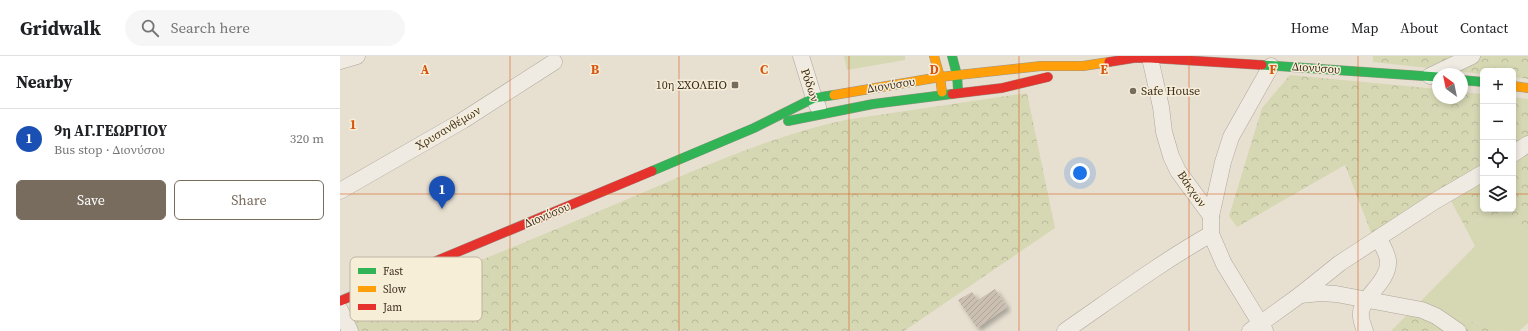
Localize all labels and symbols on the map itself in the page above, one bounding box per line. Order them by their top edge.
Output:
street label: Διονύσου [1291,58,1341,78]
text: A [421,61,430,78]
text: B [591,61,600,78]
text: C [760,61,768,78]
text: D [929,61,939,78]
text: E [1100,61,1108,78]
text: F [1269,61,1277,78]
street label: Ρόδων [797,66,823,104]
north arrow [1432,68,1468,104]
street label: Διονύσου [866,73,916,97]
place label: 10η ΣΧΟΛΕΙΟ [656,77,727,93]
marker: 10η ΣΧΟΛΕΙΟ [730,80,740,90]
place label: Safe House [1141,83,1200,99]
marker: Safe House [1128,86,1138,96]
street label: Χρυσανθέμων [413,102,484,154]
text: 1 [349,116,357,133]
your location [1070,163,1090,183]
street label: Βάκχων [1174,168,1210,210]
pin: 1 [429,176,455,209]
street label: Διονύσου [522,198,572,232]
legend [350,257,482,321]
text: Fast [383,264,403,279]
text: Slow [383,282,407,297]
text: Jam [382,300,402,315]

